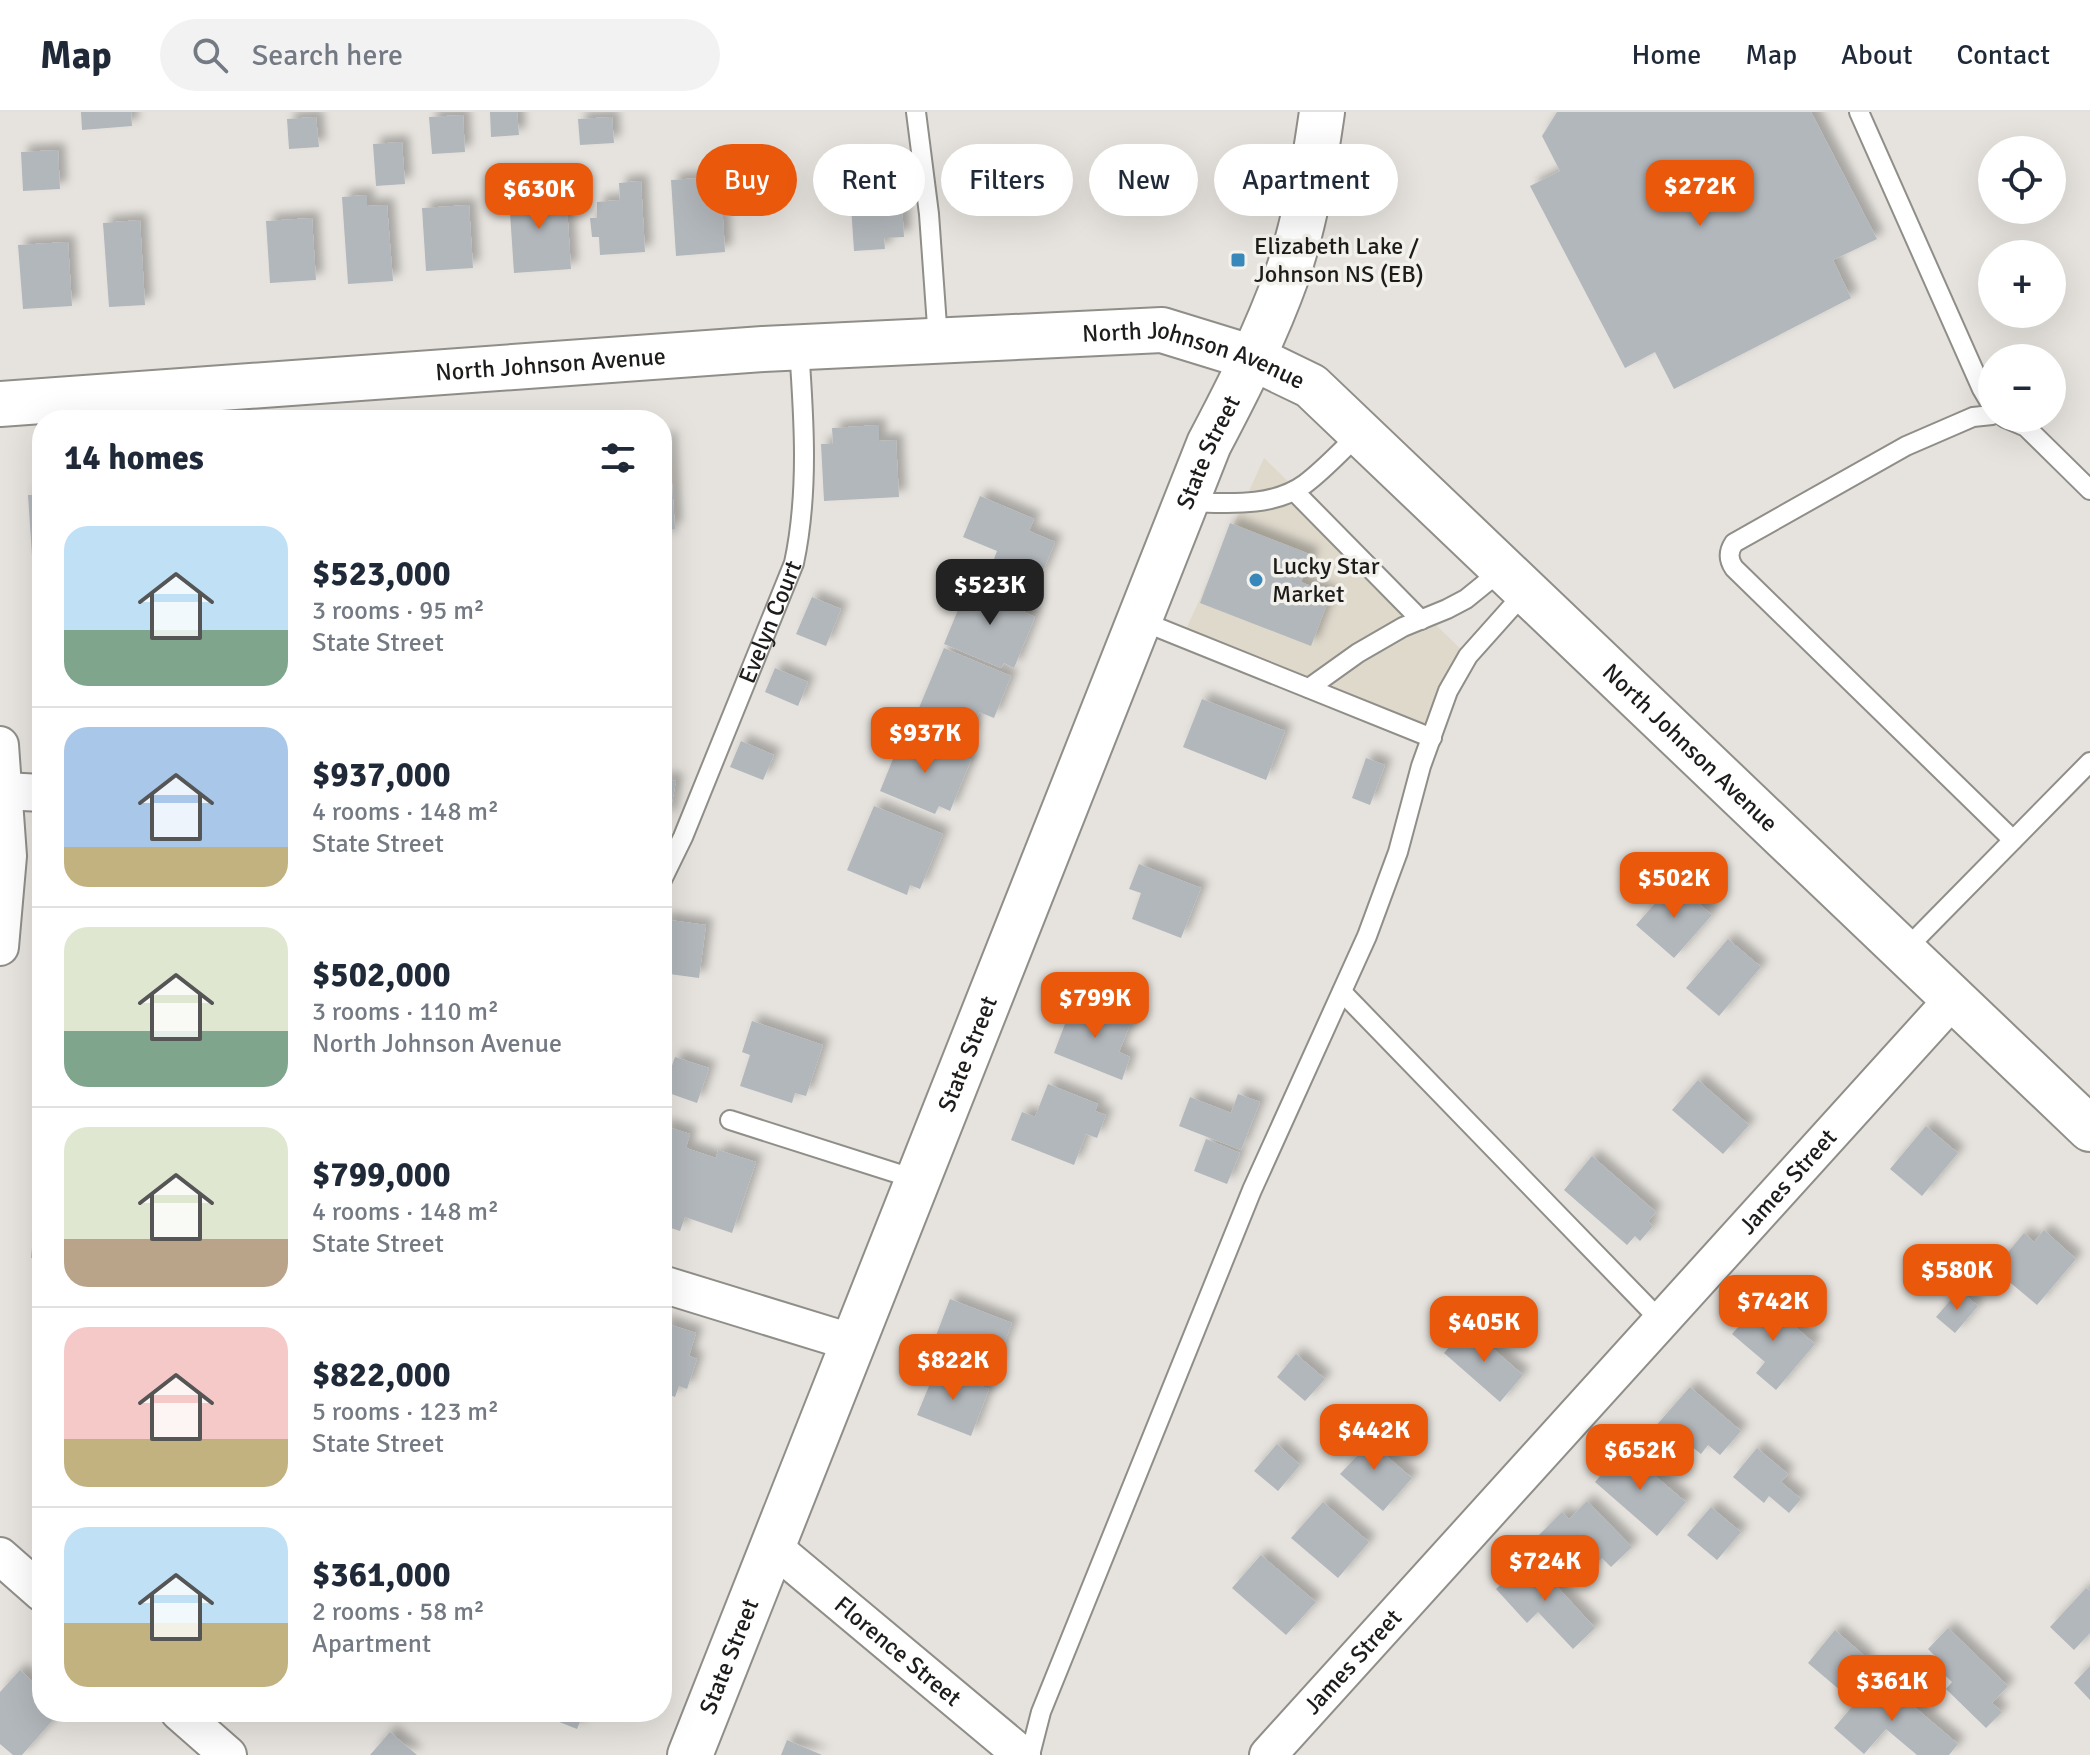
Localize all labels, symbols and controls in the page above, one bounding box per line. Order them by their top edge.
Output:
search box [160,19,720,91]
text: Map [40,32,112,79]
icon: search [188,33,232,77]
text: Search here [252,37,403,74]
text: Home [1632,38,1701,72]
text: Map [1745,38,1797,72]
text: About [1841,38,1913,72]
text: Contact [1957,38,2050,72]
map controls [1978,136,2066,432]
button: locate [1978,136,2066,224]
chip: Buy [696,144,797,216]
chip: Rent [813,144,925,216]
chip: Filters [941,144,1073,216]
chip: New [1089,144,1198,216]
chip: Apartment [1214,144,1398,216]
pin: $272K [1644,160,1756,228]
pin: $630K [483,163,595,231]
text: $272K [1664,170,1736,202]
text: $630K [503,173,575,205]
place label: Elizabeth Lake / Johnson NS (EB) [1254,231,1424,289]
button: + [1978,240,2066,328]
marker: Elizabeth Lake / Johnson NS (EB) [1229,251,1247,269]
street label: North Johnson Avenue [1082,314,1310,396]
street label: North Johnson Avenue [434,341,667,388]
button: − [1978,344,2066,432]
street label: State Street [1170,390,1247,514]
icon: filters [596,436,640,480]
text: 14 homes [64,437,204,479]
place label: Lucky Star Market [1272,551,1380,609]
text: $523,000 [312,553,451,595]
street label: Evelyn Court [732,556,808,688]
icon: home [128,558,224,654]
pin: $523K [934,559,1046,627]
text: $523K [954,569,1026,601]
marker: Lucky Star Market [1247,571,1265,589]
text: 3 rooms · 95 m² [312,595,485,627]
text: State Street [312,627,444,659]
street label: North Johnson Avenue [1596,657,1784,838]
pin: $937K [869,707,981,775]
text: $937K [889,717,961,749]
text: $937,000 [312,754,451,796]
icon: home [128,759,224,855]
text: 4 rooms · 148 m² [312,796,499,828]
text: State Street [312,828,444,860]
pin: $502K [1618,852,1730,920]
text: $502K [1638,862,1710,894]
text: $502,000 [312,954,451,996]
icon: home [128,959,224,1055]
pin: $799K [1039,972,1151,1040]
text: $799K [1059,982,1131,1014]
street label: State Street [931,992,1004,1116]
text: 3 rooms · 110 m² [312,996,499,1028]
text: North Johnson Avenue [312,1028,562,1060]
street label: James Street [1732,1123,1843,1240]
text: $799,000 [312,1154,451,1196]
icon: home [128,1159,224,1255]
text: 4 rooms · 148 m² [312,1196,499,1228]
text: State Street [312,1228,444,1260]
pin: $580K [1901,1244,2013,1312]
text: $580K [1921,1254,1993,1286]
pin: $742K [1717,1275,1829,1343]
text: $742K [1737,1285,1809,1317]
pin: $405K [1428,1296,1540,1364]
text: $405K [1448,1306,1520,1338]
pin: $822K [897,1334,1009,1402]
text: $822K [917,1344,989,1376]
text: $822,000 [312,1354,451,1396]
icon: home [128,1359,224,1455]
text: 5 rooms · 123 m² [312,1396,499,1428]
pin: $442K [1318,1404,1430,1472]
text: $442K [1338,1414,1410,1446]
pin: $652K [1584,1424,1696,1492]
text: State Street [312,1428,444,1460]
text: $652K [1604,1434,1676,1466]
pin: $724K [1489,1535,1601,1603]
text: $724K [1509,1545,1581,1577]
text: $361,000 [312,1554,451,1596]
icon: home [128,1559,224,1655]
street label: Florence Street [828,1590,967,1713]
street label: State Street [693,1594,765,1719]
text: 2 rooms · 58 m² [312,1596,485,1628]
street label: James Street [1297,1603,1408,1721]
text: Apartment [312,1628,431,1660]
pin: $361K [1836,1655,1948,1723]
text: $361K [1856,1665,1928,1697]

